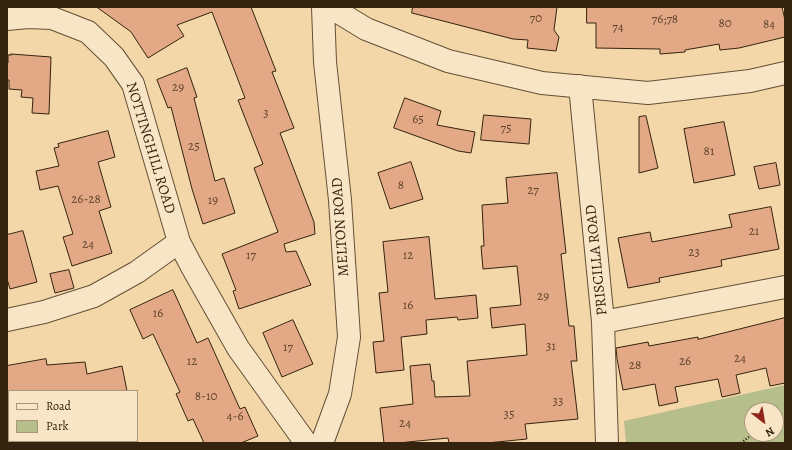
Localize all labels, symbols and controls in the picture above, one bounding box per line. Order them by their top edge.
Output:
house number: 70 [530,11,542,27]
house number: 76;78 [652,12,678,28]
house number: 80 [718,16,732,32]
house number: 84 [763,17,775,33]
house number: 74 [612,20,624,36]
street label: NOTTINGHILL ROAD [121,80,179,216]
house number: 29 [172,80,184,96]
house number: 3 [263,106,269,122]
house number: 65 [412,112,424,128]
house number: 75 [500,121,512,137]
house number: 25 [188,139,200,155]
house number: 81 [704,144,714,160]
street label: MELTON ROAD [329,177,353,277]
house number: 8 [398,178,404,194]
house number: 27 [527,183,539,199]
house number: 26-28 [71,192,101,208]
house number: 19 [208,193,218,209]
street label: PRISCILLA ROAD [582,204,612,316]
house number: 21 [749,224,759,240]
house number: 24 [82,237,94,253]
house number: 23 [688,245,700,261]
house number: 17 [246,248,256,264]
house number: 12 [403,248,413,264]
house number: 29 [537,289,549,305]
house number: 16 [403,298,413,314]
house number: 16 [153,306,163,322]
house number: 31 [546,339,556,355]
house number: 17 [283,340,293,356]
house number: 24 [734,351,746,367]
house number: 12 [187,354,197,370]
house number: 26 [679,354,691,370]
house number: 28 [629,358,641,374]
house number: 8-10 [195,389,217,405]
legend [8,390,138,442]
house number: 33 [553,394,563,410]
text: Road [46,398,71,414]
north arrow [744,402,784,442]
house number: 35 [504,407,514,423]
house number: 4-6 [227,409,243,425]
house number: 24 [399,416,411,432]
text: Park [46,418,69,434]
text: N [763,423,777,440]

